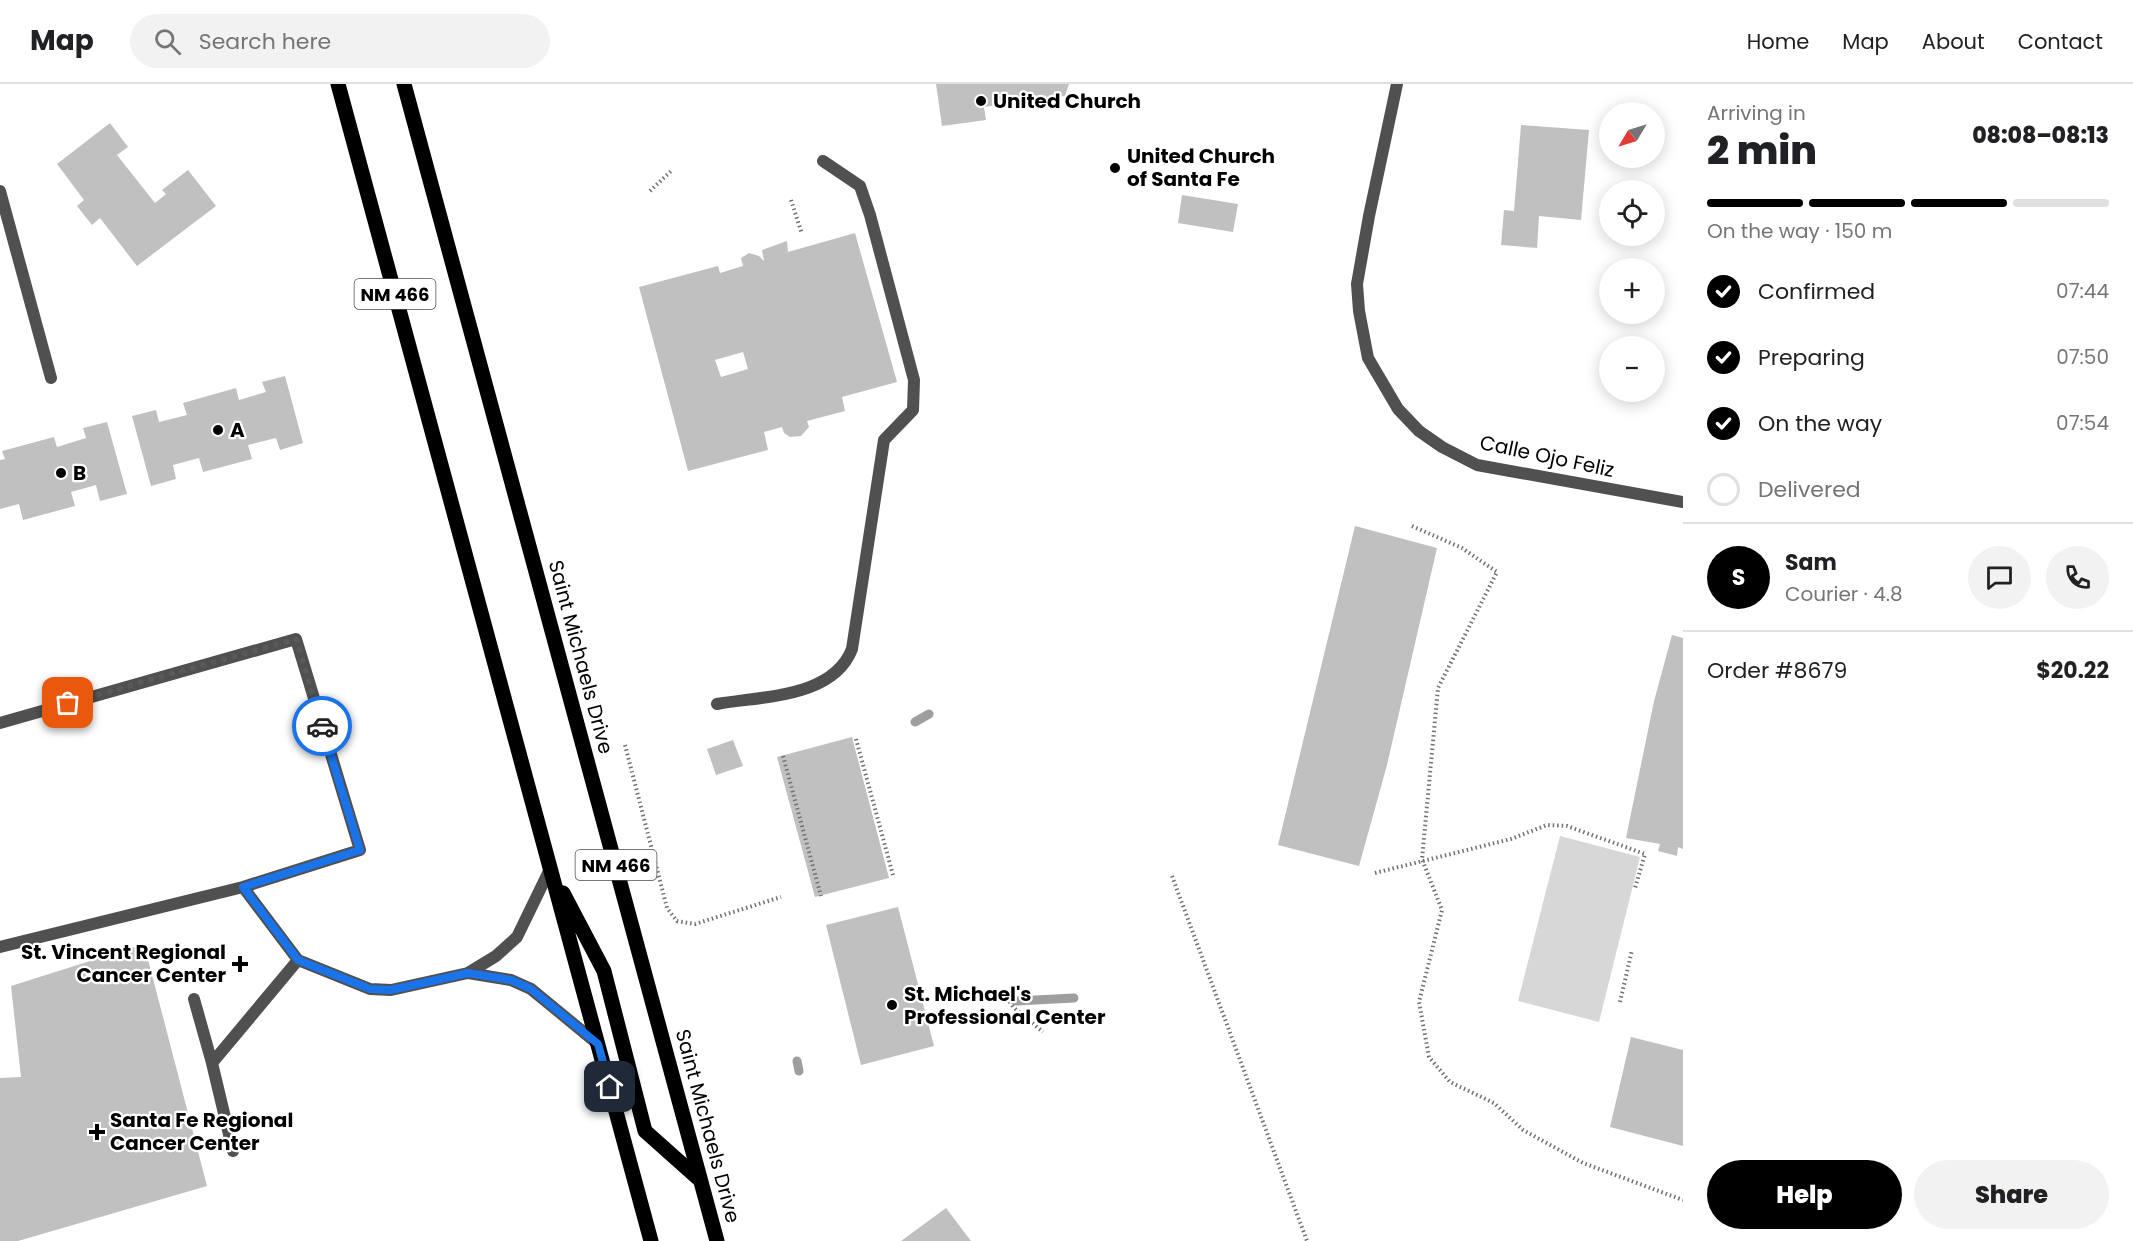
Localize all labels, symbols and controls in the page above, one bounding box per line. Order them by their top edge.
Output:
search box [130,14,550,68]
text: Map [30,21,94,60]
icon: search [151,25,184,58]
text: Search here [199,26,331,57]
text: Home [1747,27,1809,56]
text: Map [1842,27,1889,56]
text: About [1922,27,1985,56]
text: Contact [2018,27,2103,56]
place label: United Church [993,87,1141,115]
marker: United Church [974,94,988,108]
text: Arriving in [1707,99,1806,127]
north arrow [1599,102,1665,168]
map controls [1599,102,1665,402]
text: 08:08–08:13 [1972,120,2109,151]
text: 2 min [1707,123,1817,178]
place label: United Church of Santa Fe [1127,142,1275,193]
marker: United Church of Santa Fe [1108,161,1122,175]
button: locate [1599,180,1665,246]
text: On the way · 150 m [1707,217,1892,245]
button: + [1599,258,1665,324]
icon: check [1707,275,1740,308]
text: Confirmed [1758,276,1875,307]
text: 07:44 [2056,277,2109,305]
road number: NM 466 [354,279,436,309]
button: − [1599,336,1665,402]
icon: check [1707,341,1740,374]
text: Preparing [1758,342,1865,373]
text: 07:50 [2056,343,2109,371]
icon: check [1707,407,1740,440]
text: On the way [1758,408,1882,439]
text: 07:54 [2056,409,2109,437]
place label: A [230,416,245,444]
marker: A [211,423,225,437]
street label: Calle Ojo Feliz [1477,428,1617,484]
place label: B [73,459,86,487]
marker: B [54,466,68,480]
text: Delivered [1758,474,1861,505]
button: chat [1968,546,2031,609]
button: phone [2046,546,2109,609]
text: Sam [1785,547,1837,578]
street label: Saint Michaels Drive [542,557,620,757]
text: S [1732,562,1745,593]
text: Courier · 4.8 [1785,580,1903,608]
text: Order #8679 [1707,655,1847,686]
text: $20.22 [2036,655,2109,686]
pin [42,677,93,728]
icon: bag [51,686,84,719]
courier [292,696,352,756]
icon: car [306,710,339,743]
road number: NM 466 [576,850,656,880]
place label: St. Vincent Regional Cancer Center [21,938,226,989]
marker: St. Vincent Regional Cancer Center [231,955,249,973]
place label: St. Michael's Professional Center [904,980,1106,1031]
marker: St. Michael's Professional Center [885,998,899,1012]
street label: Saint Michaels Drive [669,1026,747,1226]
pin [584,1061,635,1112]
icon: home [593,1070,626,1103]
place label: Santa Fe Regional Cancer Center [110,1106,293,1157]
marker: Santa Fe Regional Cancer Center [88,1123,106,1141]
button: Help [1707,1160,1902,1229]
button: Share [1914,1160,2109,1229]

